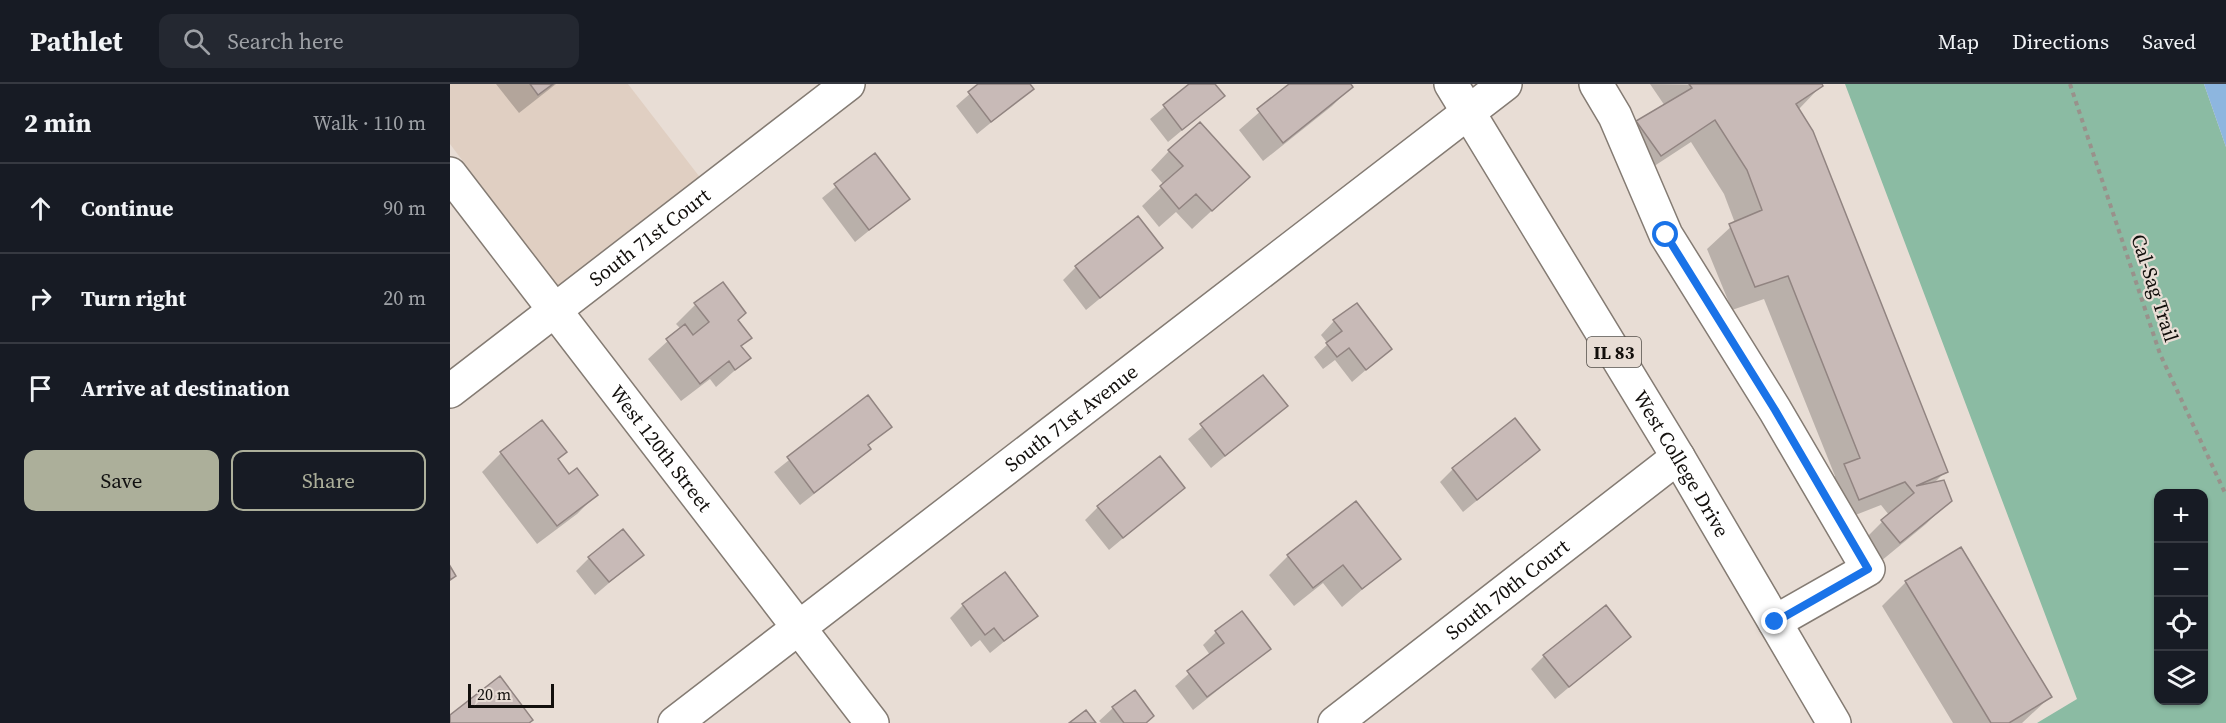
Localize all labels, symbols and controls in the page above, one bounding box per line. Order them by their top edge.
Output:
search box [159,14,579,68]
text: Pathlet [30,22,123,60]
icon: search [180,25,213,58]
text: Search here [228,26,344,56]
text: Map [1938,27,1979,56]
text: Directions [2012,27,2109,56]
text: Saved [2142,27,2196,56]
text: 2 min [24,105,91,141]
text: Walk · 110 m [313,109,426,137]
street label: South 71st Court [583,181,716,293]
icon: ahead [24,192,57,225]
text: Continue [81,193,174,223]
text: 90 m [383,194,426,222]
route start [1652,221,1678,247]
street label: Cal-Sag Trail [2124,231,2186,345]
icon: right [24,282,57,315]
text: Turn right [81,283,186,313]
text: 20 m [383,284,426,312]
road number: IL 83 [1587,337,1641,367]
street label: South 71st Avenue [999,358,1144,478]
icon: arrive [24,372,57,405]
text: Arrive at destination [81,373,290,403]
street label: West 120th Street [603,379,719,518]
street label: West College Drive [1627,385,1736,542]
button: Save [24,450,219,511]
button: Share [231,450,426,511]
map controls [2154,489,2208,705]
button: + [2154,489,2208,543]
street label: South 70th Court [1440,532,1575,646]
button: − [2154,543,2208,597]
button: locate [2154,597,2208,651]
route end [1761,608,1787,634]
button: layers [2154,651,2208,705]
scale bar [468,681,554,708]
text: 20 m [477,683,511,705]

